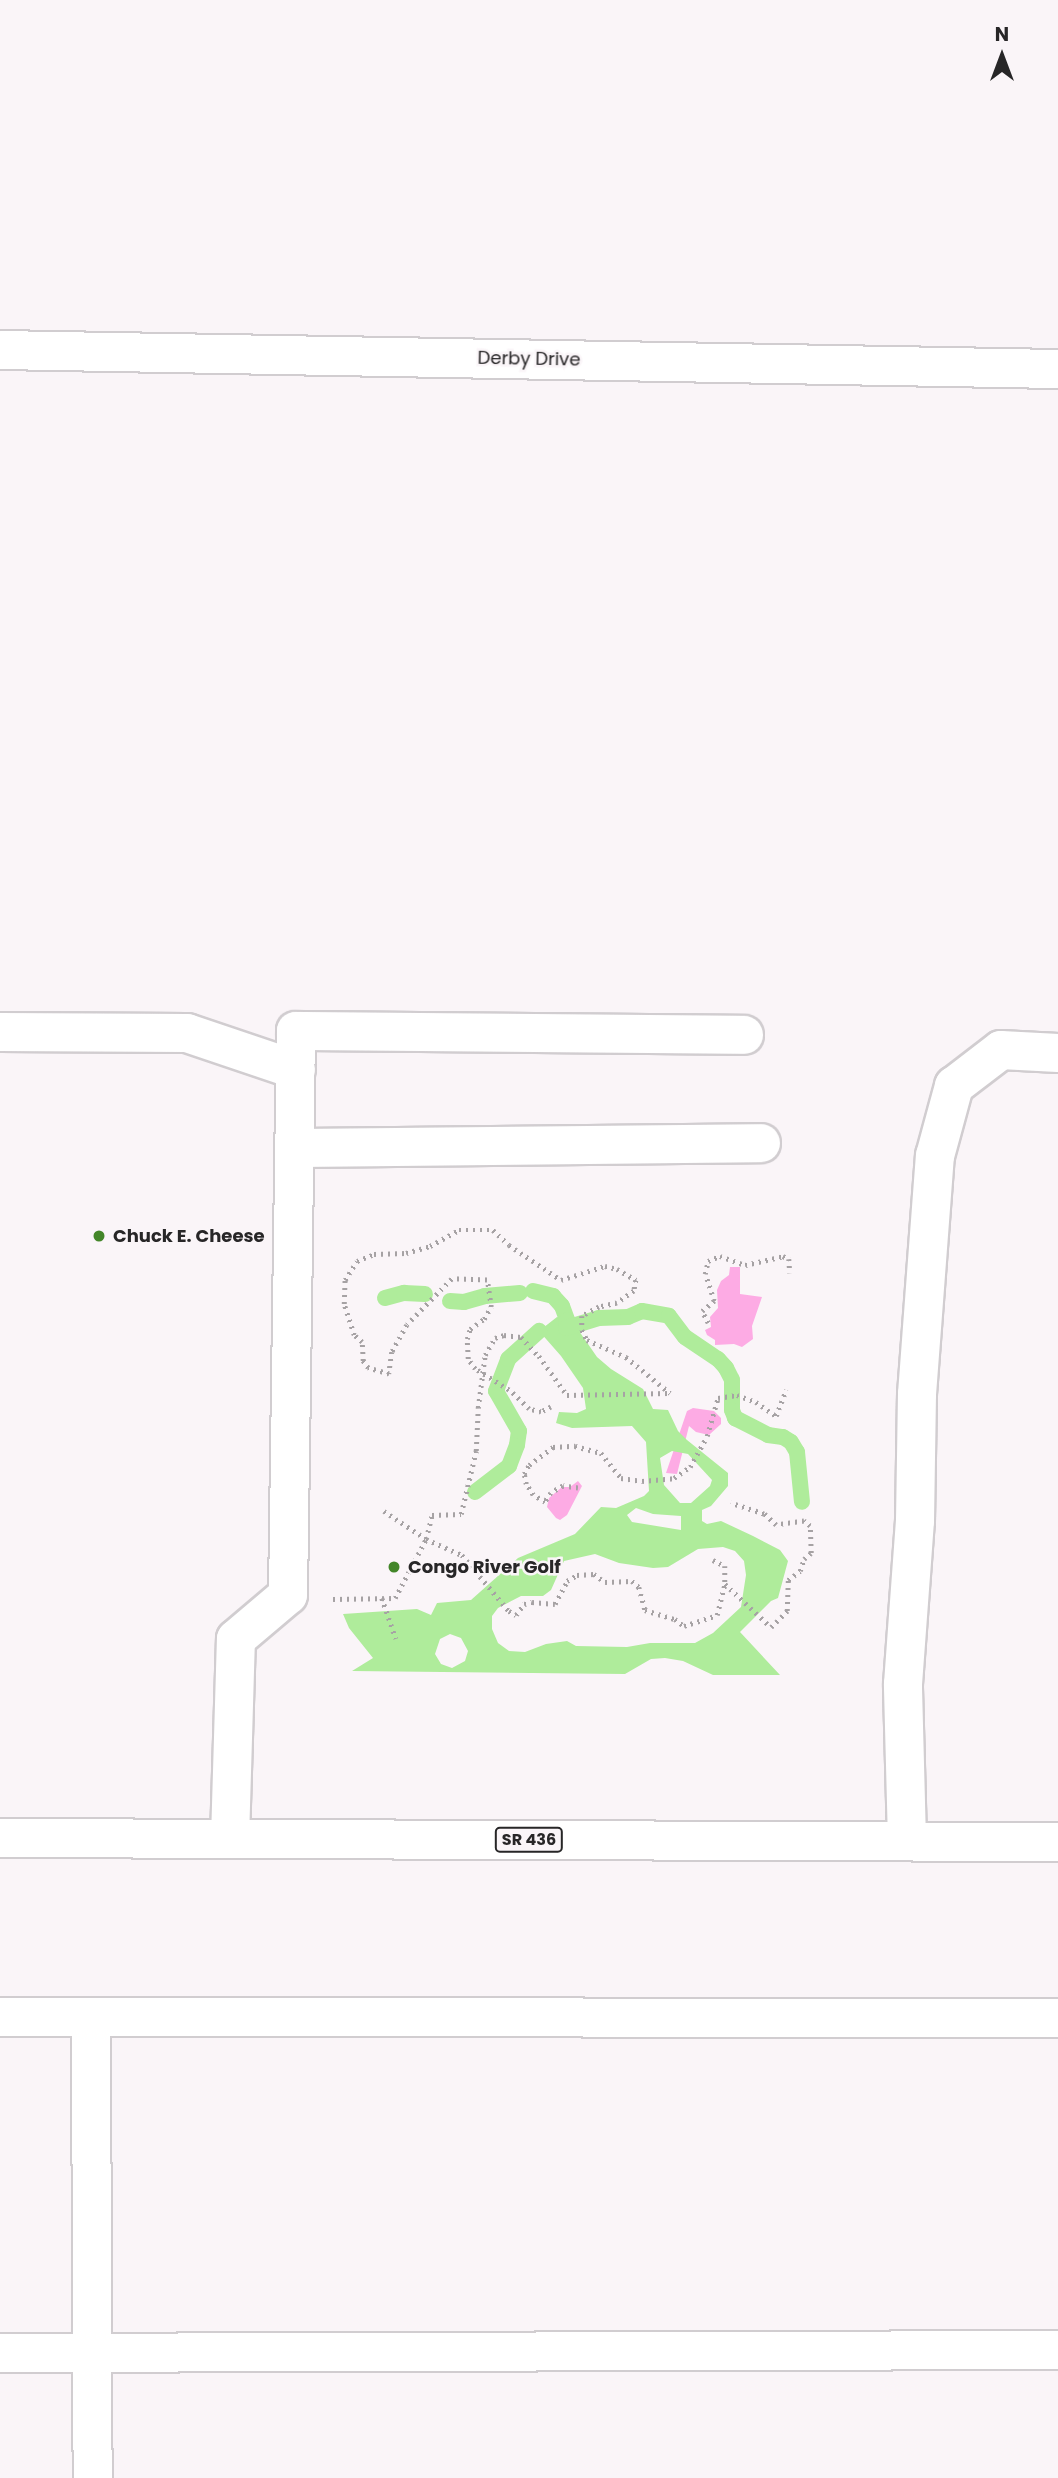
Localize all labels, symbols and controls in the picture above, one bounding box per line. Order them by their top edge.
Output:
north arrow [967,21,1037,91]
text: N [995,21,1009,48]
street label: Derby Drive [477,347,581,371]
place label: Chuck E. Cheese [113,1225,265,1247]
marker: Chuck E. Cheese [91,1228,107,1244]
place label: Congo River Golf [408,1556,561,1578]
marker: Congo River Golf [386,1559,402,1575]
road number: SR 436 [494,1828,564,1852]

